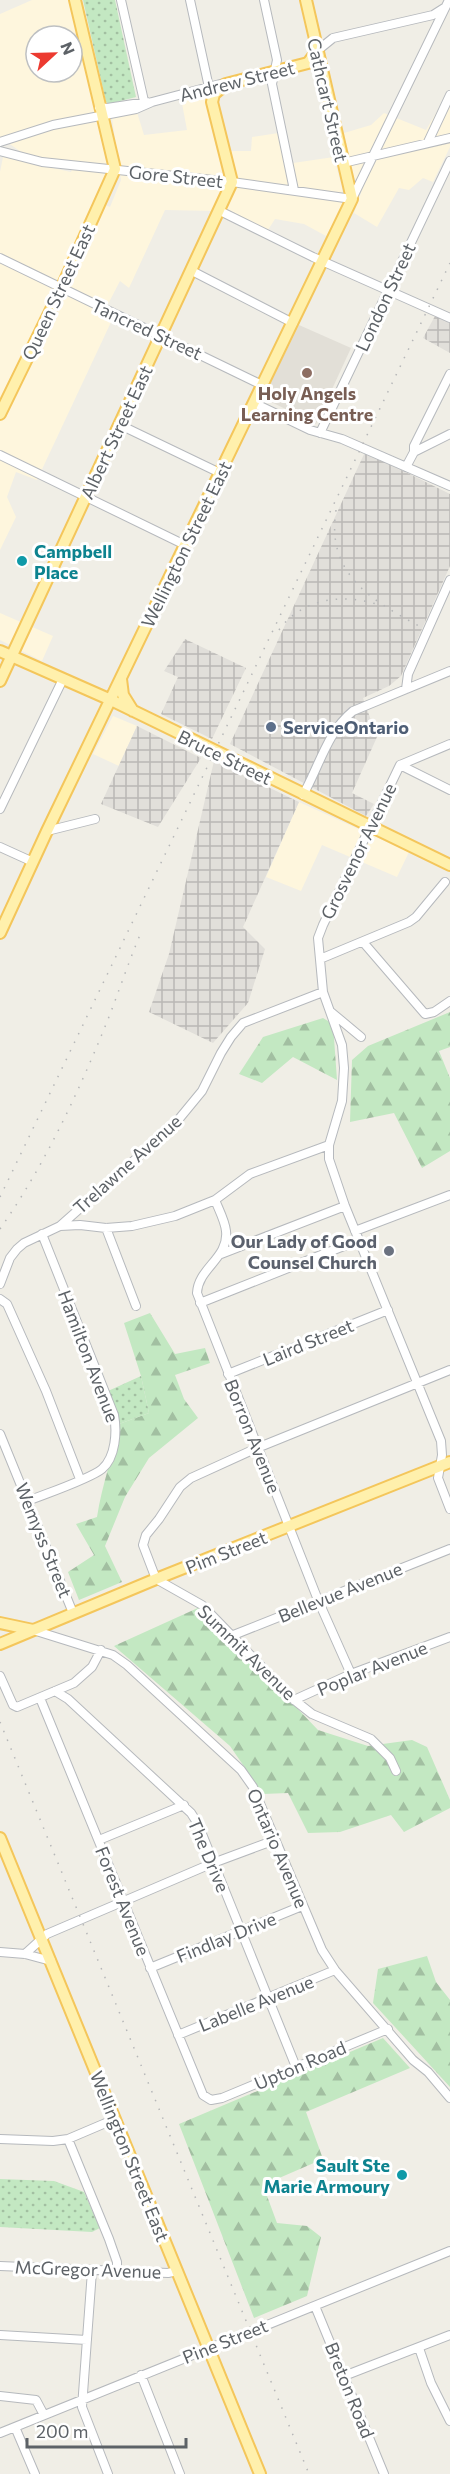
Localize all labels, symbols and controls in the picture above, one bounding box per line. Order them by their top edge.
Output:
north arrow [24,24,84,84]
street label: Cathcart Street [303,36,353,164]
text: N [57,39,79,57]
street label: Andrew Street [177,56,297,106]
street label: Gore Street [128,160,224,192]
street label: Queen Street East [17,221,99,363]
street label: London Street [350,239,420,355]
street label: Tancred Street [88,294,206,364]
street label: Albert Street East [75,362,157,502]
marker: Holy Angels Learning Centre [300,366,314,380]
place label: Holy Angels Learning Centre [241,382,373,425]
street label: Wellington Street East [136,457,236,631]
place label: Campbell Place [34,540,112,583]
marker: Campbell Place [15,554,29,568]
place label: ServiceOntario [283,716,409,738]
marker: ServiceOntario [264,720,278,734]
street label: Bruce Street [175,725,275,789]
street label: Grosvenor Avenue [316,779,400,923]
street label: Trelawne Avenue [68,1110,186,1218]
place label: Our Lady of Good Counsel Church [231,1230,377,1273]
marker: Our Lady of Good Counsel Church [382,1244,396,1258]
street label: Hamilton Avenue [54,1287,124,1425]
street label: Laird Street [259,1314,357,1370]
street label: Borron Avenue [220,1376,286,1496]
street label: Wemyss Street [11,1479,77,1601]
street label: Pim Street [182,1526,270,1578]
street label: Bellevue Avenue [275,1557,405,1627]
street label: Summit Avenue [194,1600,300,1704]
street label: Poplar Avenue [314,1636,430,1700]
street label: Ontario Avenue [243,1785,313,1911]
street label: The Drive [184,1815,234,1895]
street label: Forest Avenue [91,1843,155,1959]
street label: Findlay Drive [173,1907,279,1967]
street label: Labelle Avenue [195,1970,317,2036]
street label: Upton Road [251,2036,349,2094]
street label: Wellington Street East [86,2067,174,2245]
place label: Sault Ste Marie Armoury [264,2154,390,2197]
marker: Sault Ste Marie Armoury [395,2168,409,2182]
street label: McGregor Avenue [14,2255,162,2283]
street label: Pine Street [179,2314,271,2368]
street label: Breton Road [321,2339,379,2441]
scale bar [27,2411,186,2449]
text: 200 m [36,2420,89,2442]

